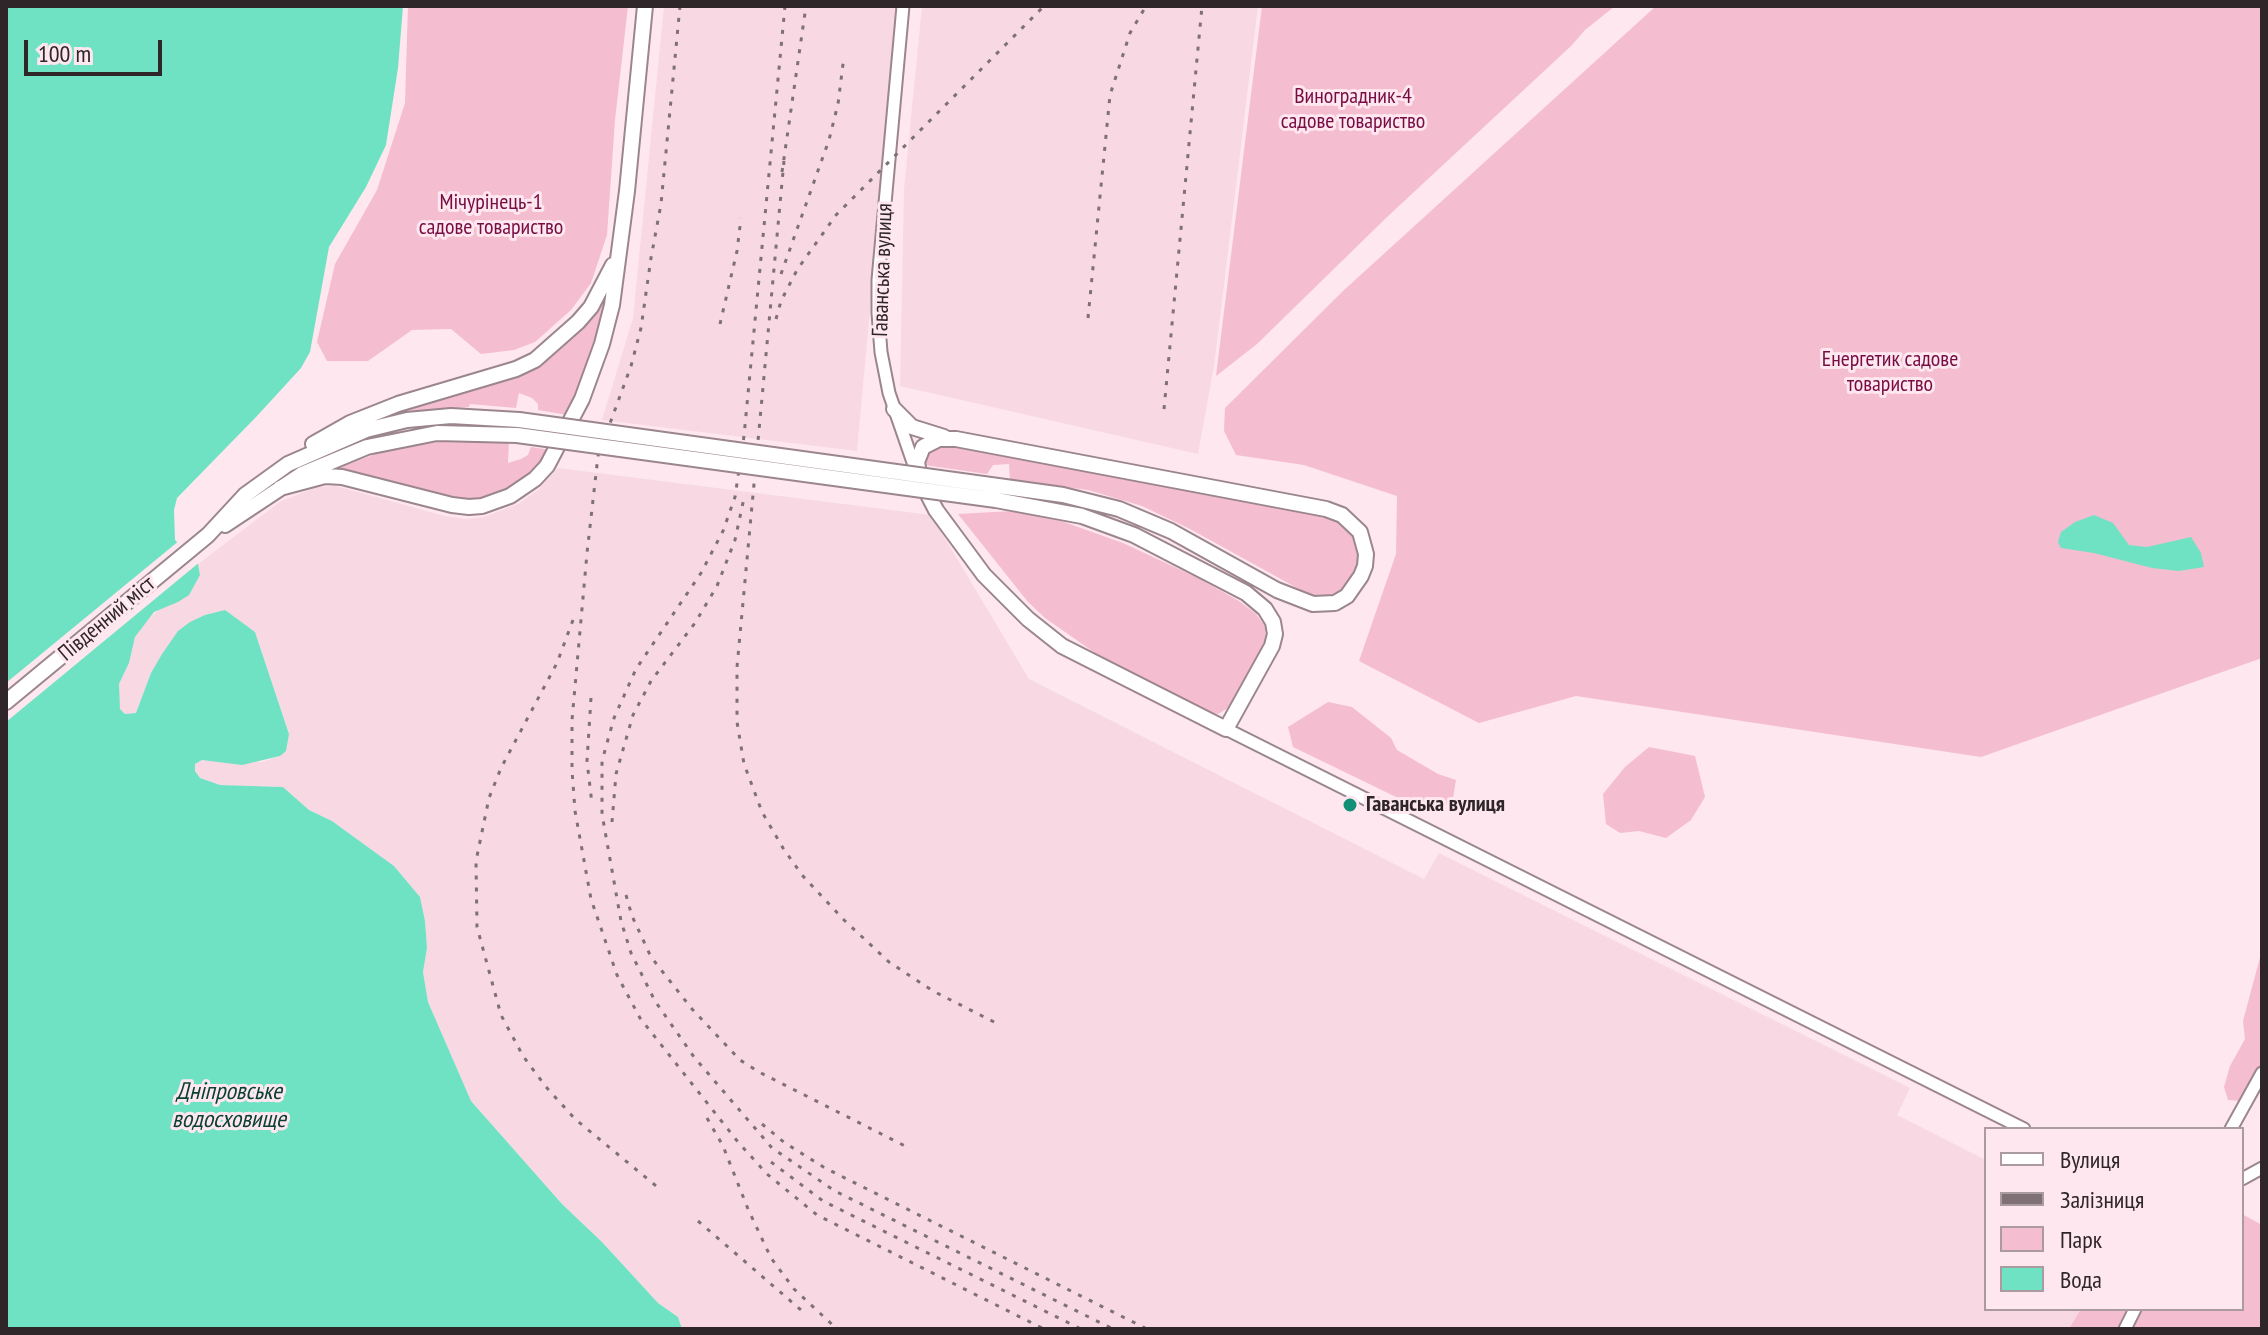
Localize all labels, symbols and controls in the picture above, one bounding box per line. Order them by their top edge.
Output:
scale bar [28,24,166,74]
text: 100 m [38,38,91,69]
park label: Виноградник-4 садове товариство [1281,84,1425,136]
park label: Мічурінець-1 садове товариство [419,190,563,242]
street label: Гаванська вулиця [867,203,899,337]
park label: Енергетик садове товариство [1822,347,1958,398]
street label: Південний міст [53,571,161,667]
place label: Гаванська вулиця [1366,792,1505,818]
marker: Гаванська вулиця [1341,796,1359,814]
water label: Дніпровське водосховище [172,1078,286,1134]
legend [1984,1127,2244,1311]
text: Вулиця [2060,1144,2120,1175]
text: Залізниця [2060,1184,2144,1215]
text: Парк [2060,1224,2102,1255]
text: Вода [2060,1264,2102,1295]

